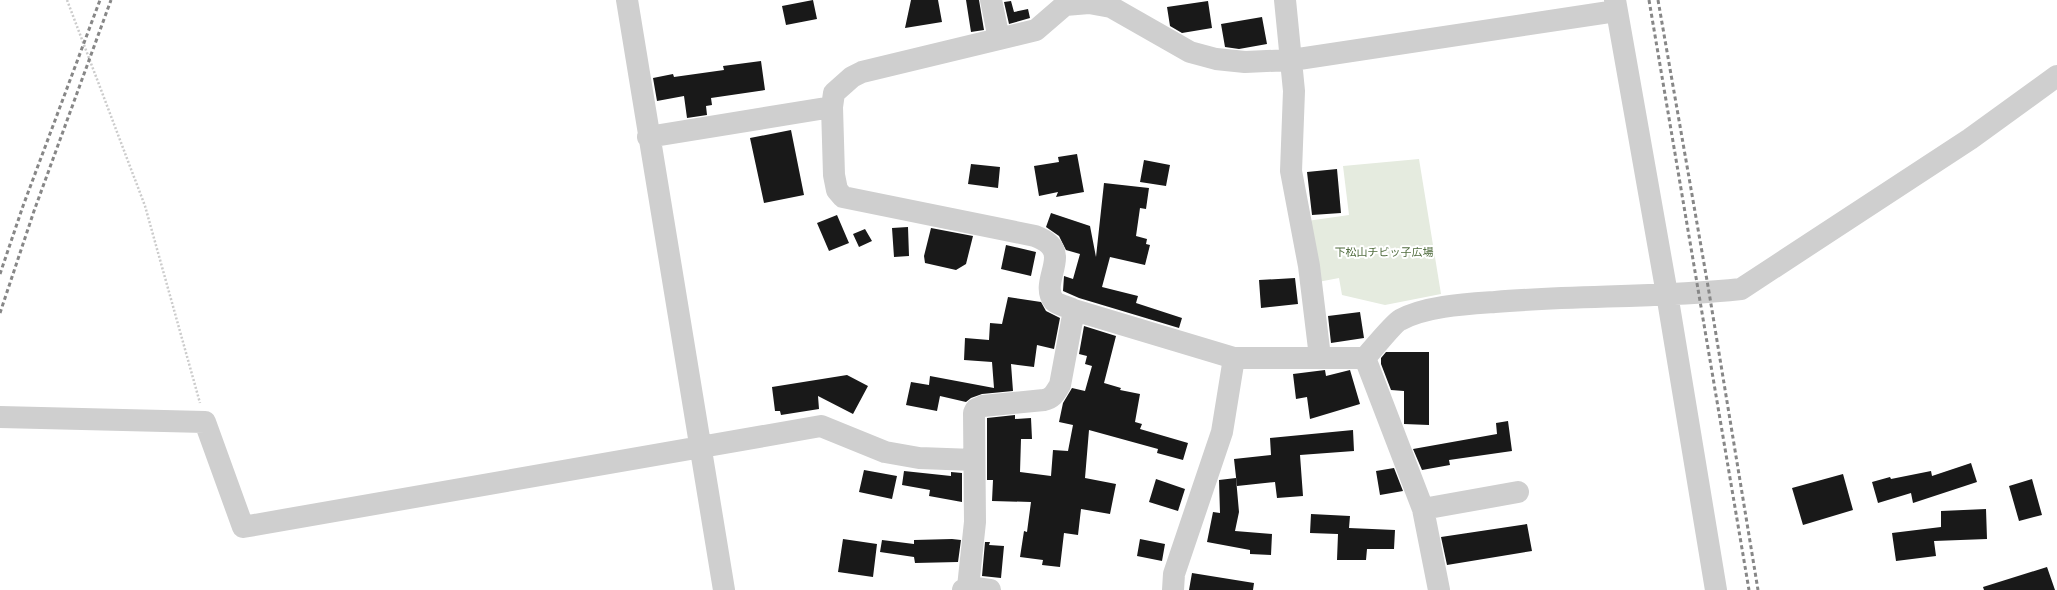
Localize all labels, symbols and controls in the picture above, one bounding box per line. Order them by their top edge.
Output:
park label: 下松山チビッ子広場 [1335,245,1434,259]

